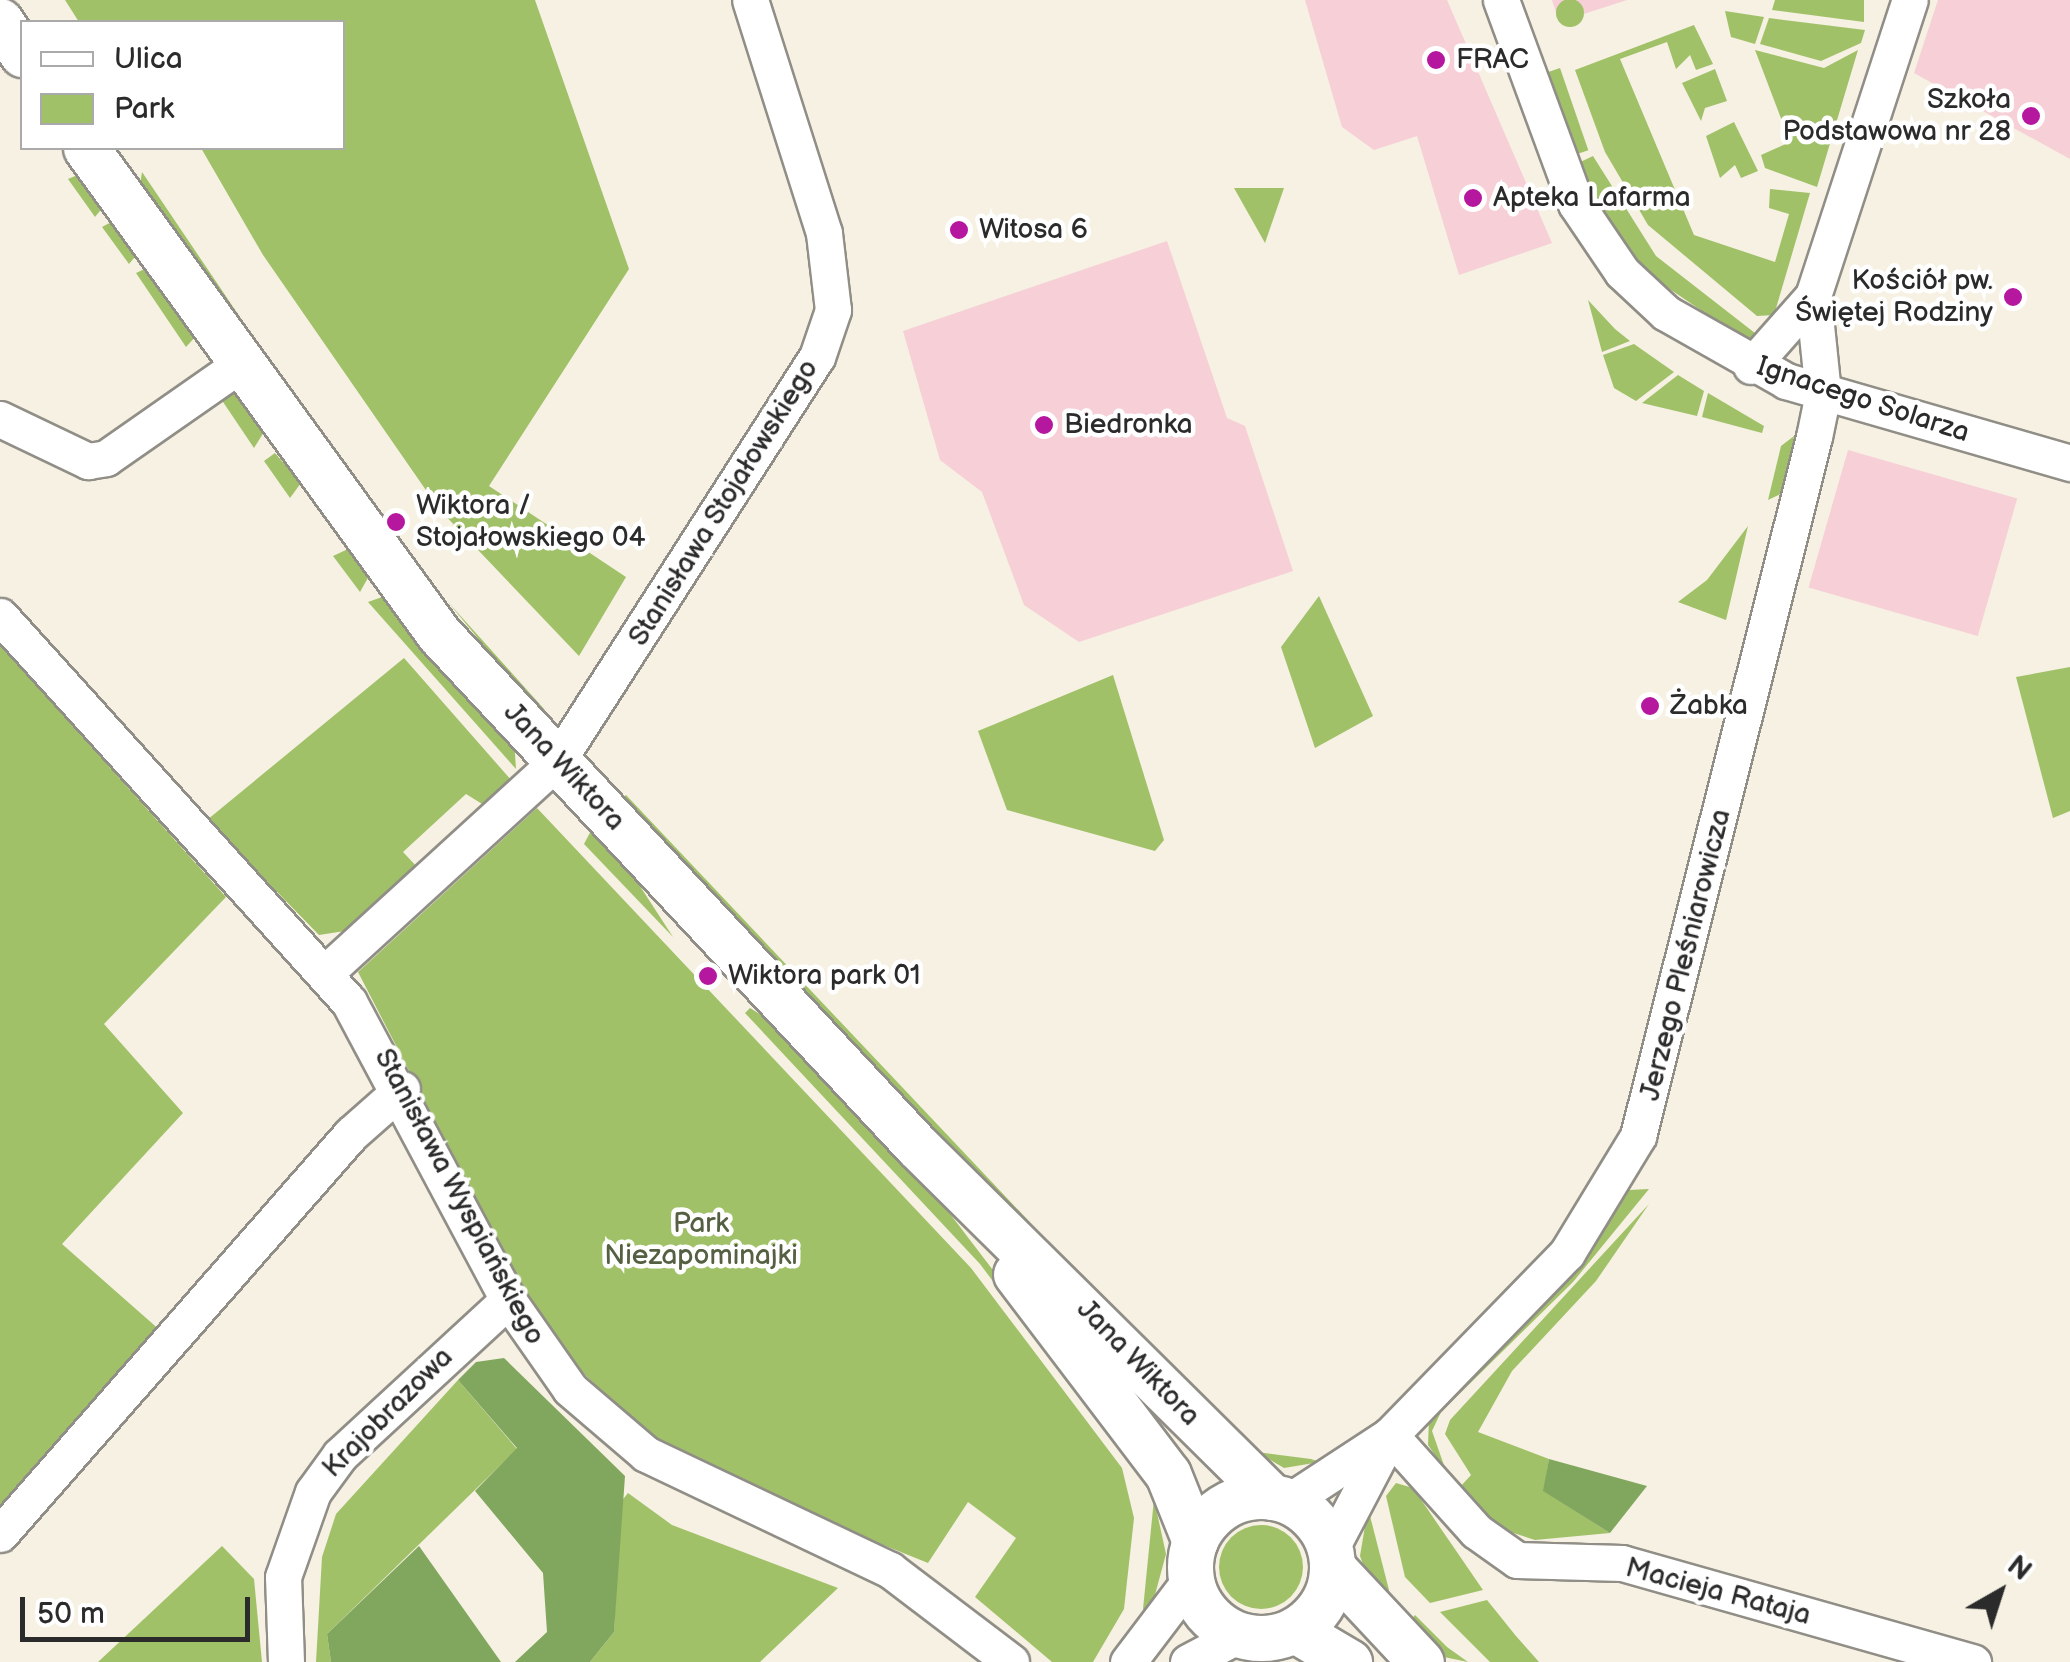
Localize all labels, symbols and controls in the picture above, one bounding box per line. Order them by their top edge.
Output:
legend [20,20,345,150]
text: Ulica [114,41,183,77]
place label: FRAC [1456,43,1529,77]
marker: FRAC [1425,49,1447,71]
place label: Szkoła Podstawowa nr 28 [1782,83,2011,149]
text: Park [114,91,174,127]
marker: Szkoła Podstawowa nr 28 [2020,105,2042,127]
place label: Apteka Lafarma [1493,181,1691,215]
marker: Apteka Lafarma [1462,187,1484,209]
place label: Witosa 6 [979,213,1088,247]
marker: Witosa 6 [948,219,970,241]
place label: Kościół pw. Świętej Rodziny [1795,264,1993,330]
marker: Kościół pw. Świętej Rodziny [2002,286,2024,308]
street label: Ignacego Solarza [1752,350,1974,450]
street label: Stanisława Stojałowskiego [622,353,826,653]
place label: Biedronka [1064,408,1193,442]
marker: Biedronka [1033,414,1055,436]
place label: Wiktora / Stojałowskiego 04 [416,489,646,555]
marker: Wiktora / Stojałowskiego 04 [385,511,407,533]
place label: Żabka [1670,689,1748,723]
marker: Żabka [1639,695,1661,717]
street label: Jana Wiktora [496,696,632,838]
street label: Jerzego Pleśniarowicza [1634,806,1738,1104]
place label: Wiktora park 01 [728,959,921,993]
marker: Wiktora park 01 [697,965,719,987]
street label: Stanisława Wyspiańskiego [366,1043,552,1351]
park label: Park Niezapominajki [604,1207,798,1273]
street label: Jana Wiktora [1069,1293,1207,1433]
street label: Krajobrazowa [316,1341,460,1485]
north arrow [1950,1542,2050,1642]
text: N [2001,1549,2038,1588]
street label: Macieja Rataja [1622,1551,1814,1633]
scale bar [25,1577,255,1639]
text: 50 m [37,1596,105,1632]

